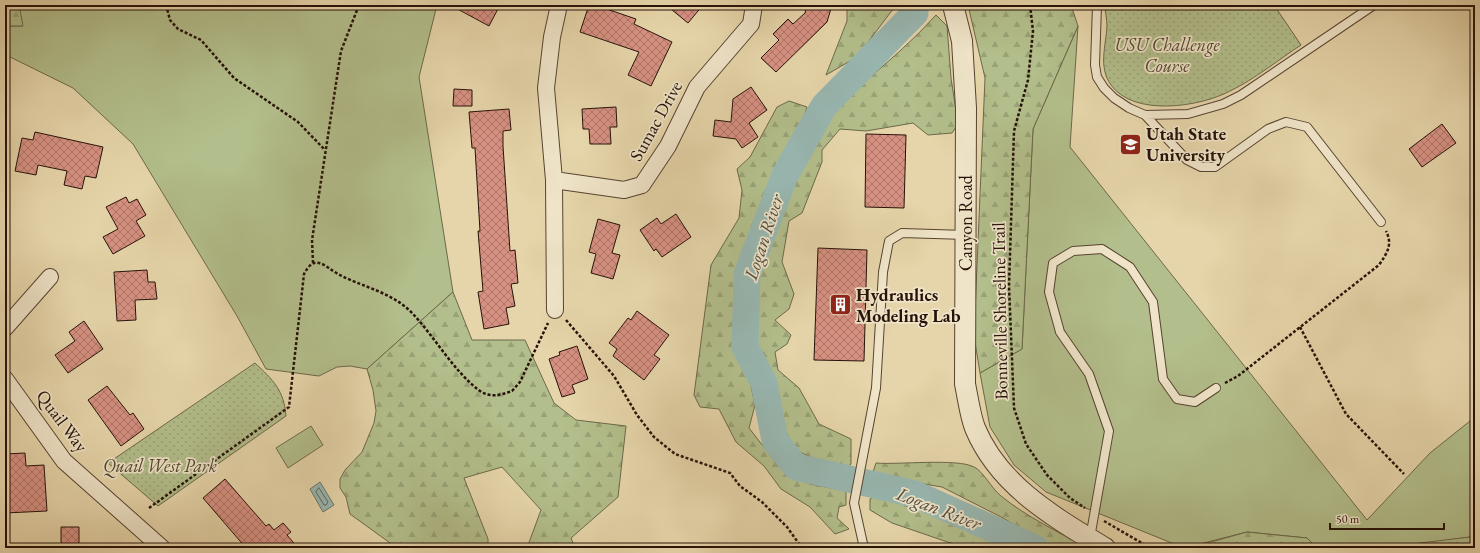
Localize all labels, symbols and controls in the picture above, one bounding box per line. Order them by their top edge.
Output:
park label: USU Challenge Course [1114,33,1220,77]
street label: Sumac Drive [624,77,687,165]
place label: Utah State University [1146,122,1227,166]
school or university icon: Utah State University [1118,131,1144,157]
street label: Canyon Road [954,174,977,271]
water label: Logan River [738,190,789,284]
street label: Bonneville Shoreline Trail [986,222,1013,400]
place label: Hydraulics Modeling Lab [856,283,961,327]
building icon: Hydraulics Modeling Lab [828,292,854,318]
street label: Quail Way [31,385,93,457]
park label: Quail West Park [103,454,217,478]
water label: Logan River [892,481,985,536]
scale bar [1330,505,1444,531]
text: 50 m [1336,511,1360,527]

